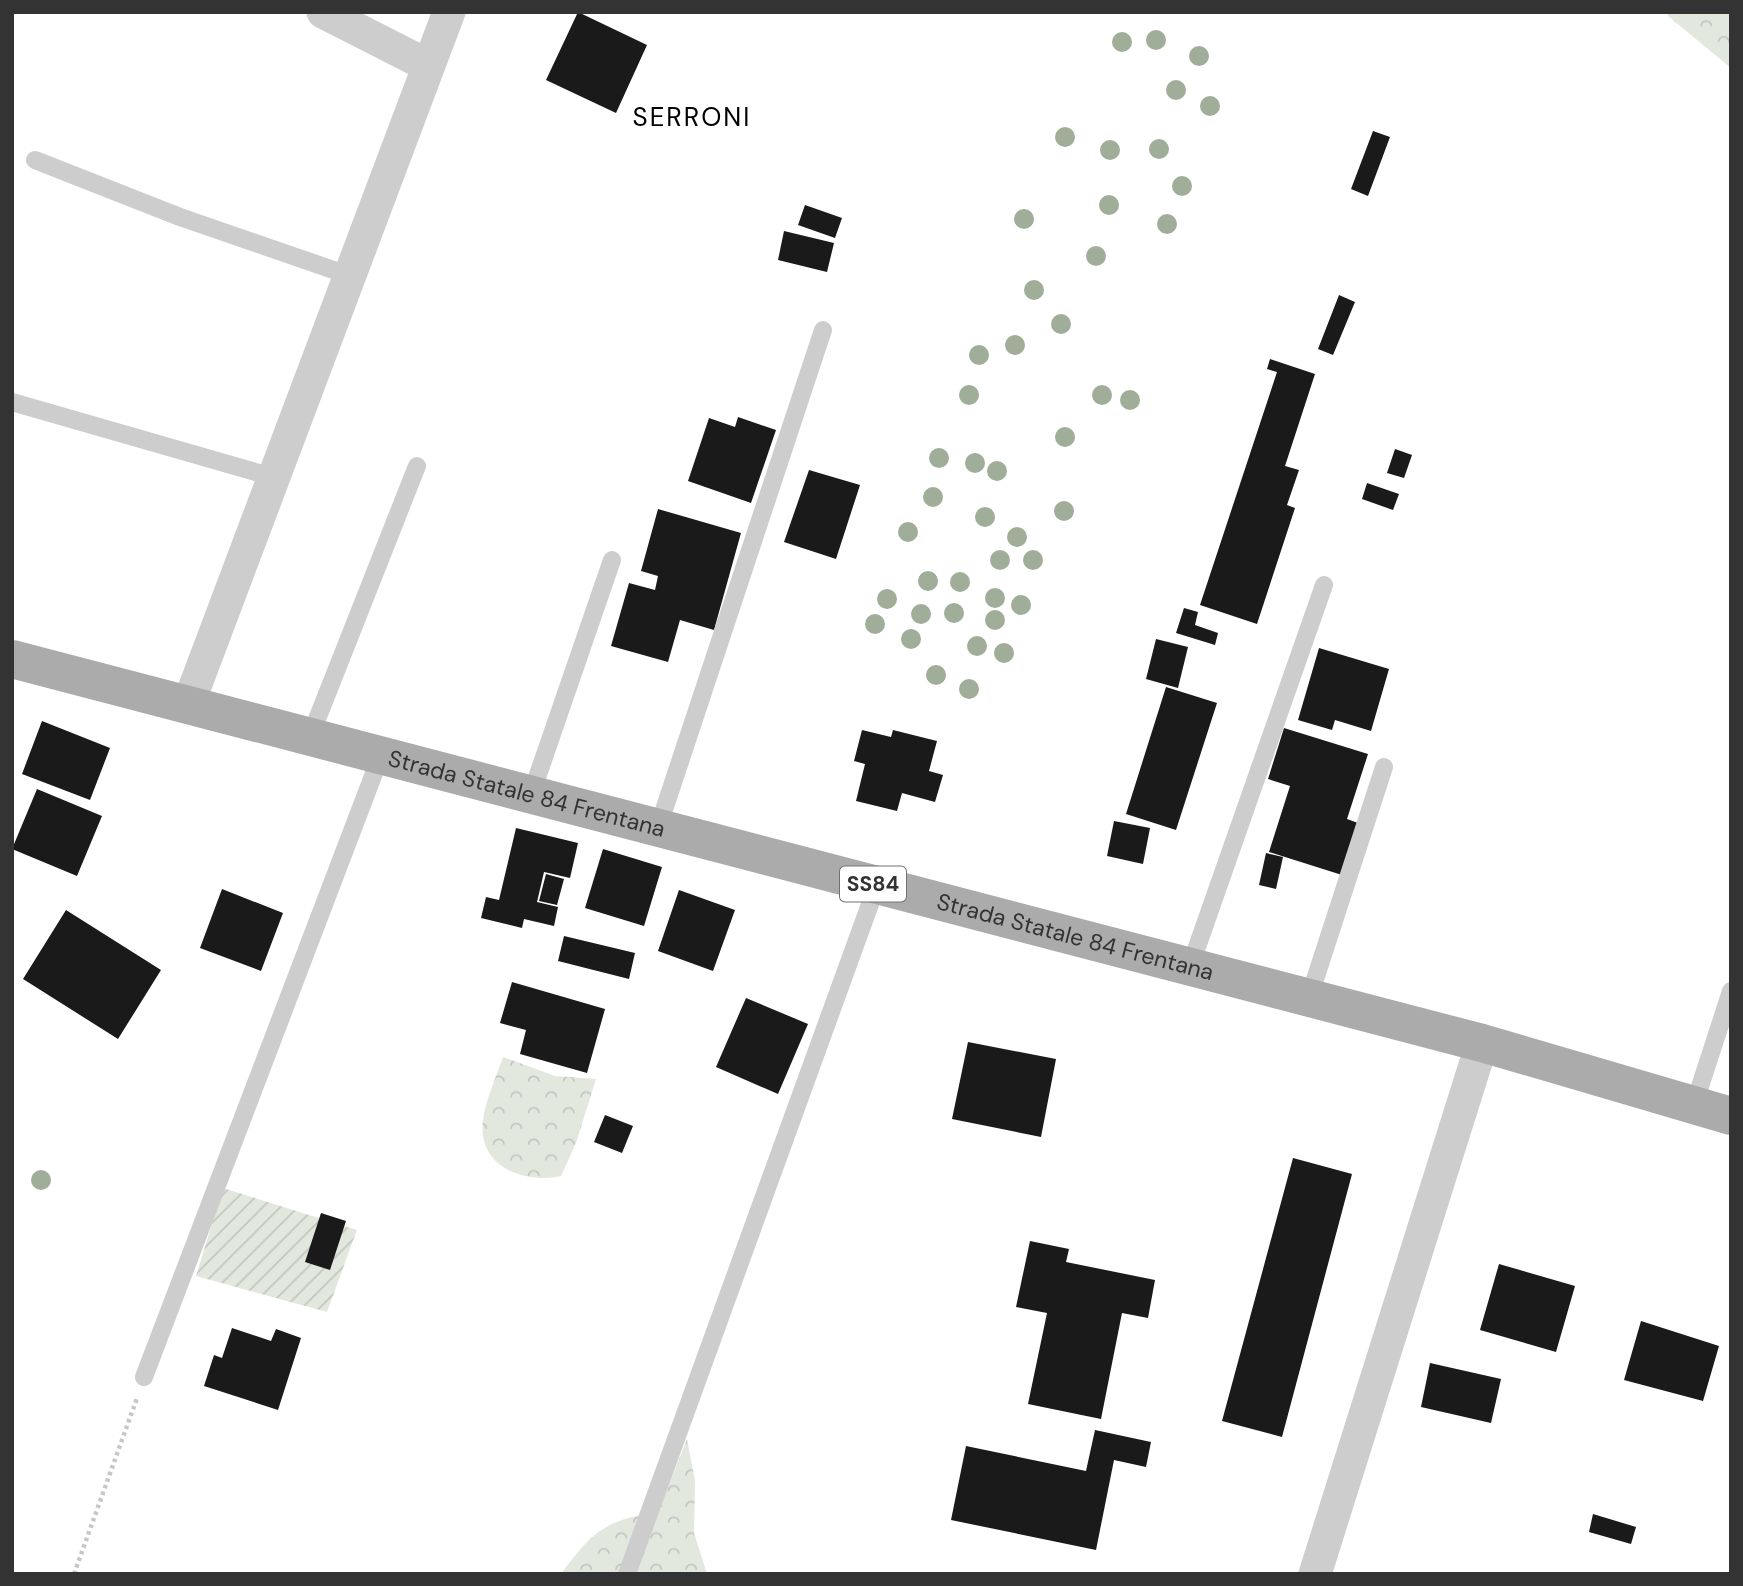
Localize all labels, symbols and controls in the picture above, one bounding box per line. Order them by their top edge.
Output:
district label: SERRONI [633,100,751,134]
street label: Strada Statale 84 Frentana [385,743,668,844]
road number: SS84 [840,866,906,902]
street label: Strada Statale 84 Frentana [934,886,1217,987]

